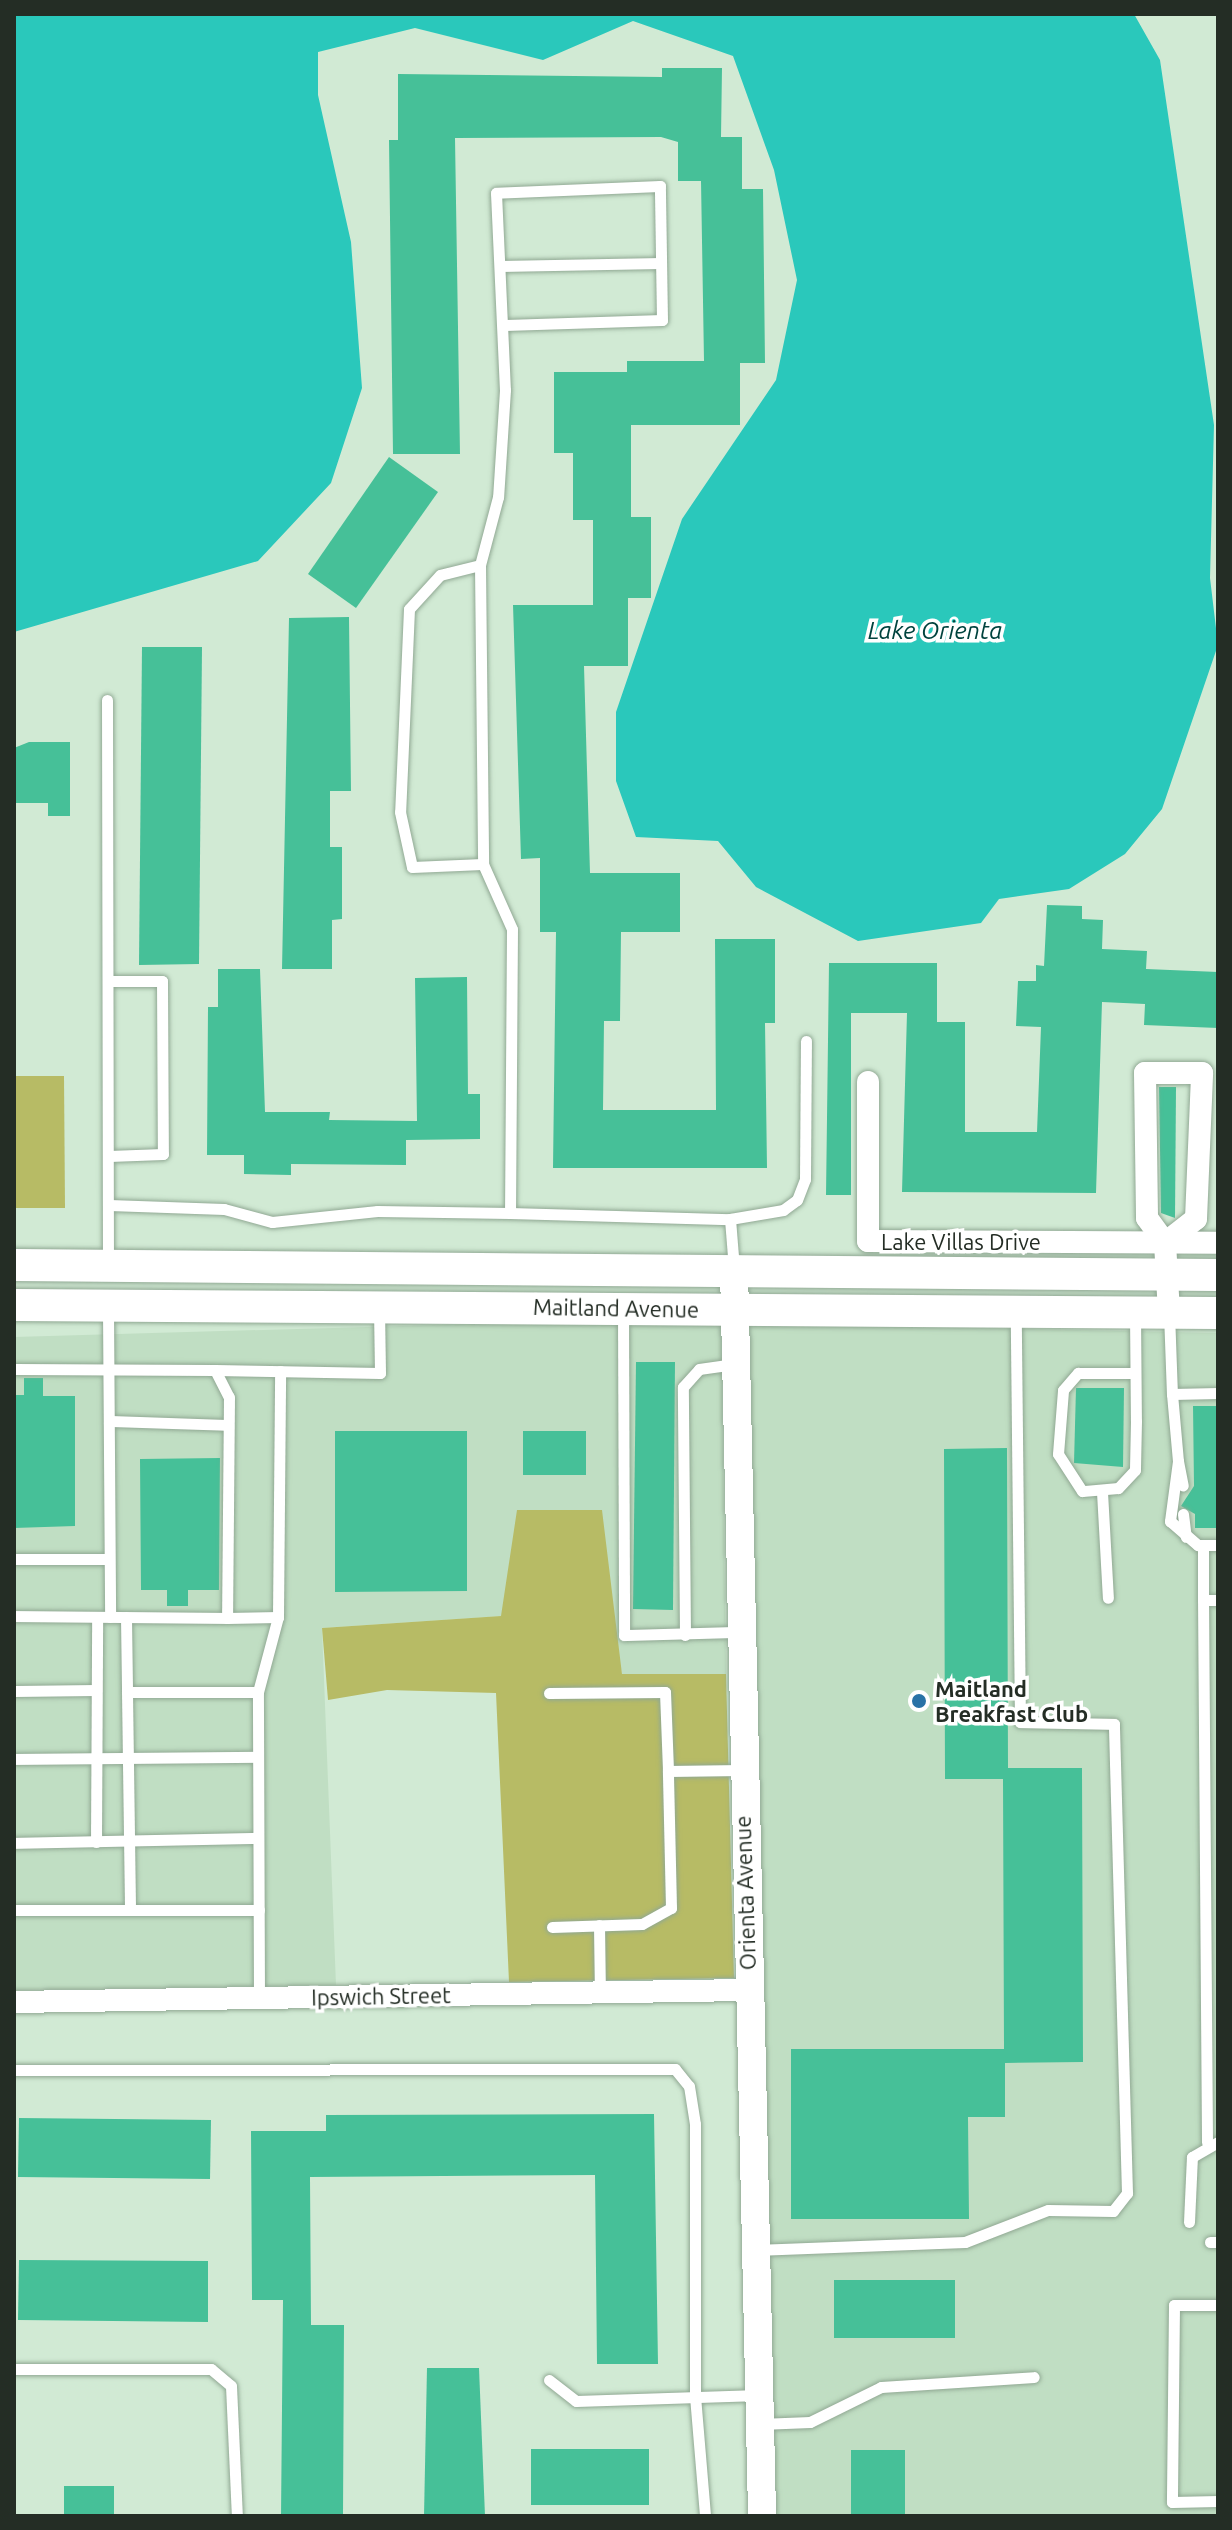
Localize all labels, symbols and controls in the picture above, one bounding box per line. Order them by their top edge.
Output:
water label: Lake Orienta [868,617,1002,645]
street label: Lake Villas Drive [881,1229,1041,1255]
street label: Maitland Avenue [533,1293,699,1323]
place label: Maitland Breakfast Club [935,1675,1088,1726]
marker: Maitland Breakfast Club [910,1692,928,1710]
street label: Orienta Avenue [729,1815,761,1971]
street label: Ipswich Street [311,1982,451,2010]

